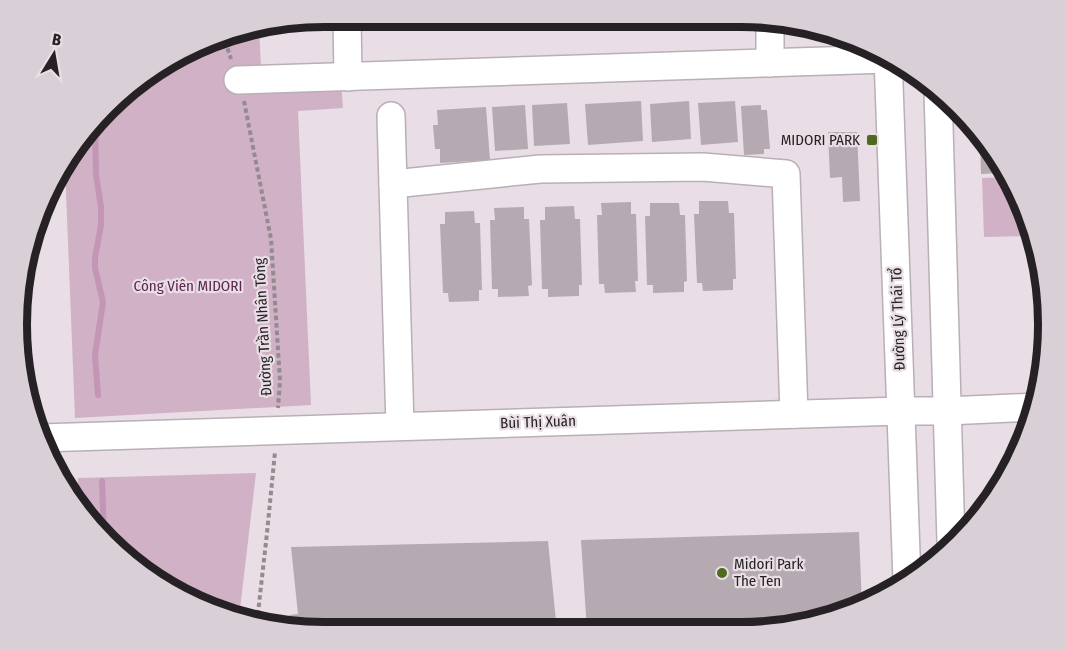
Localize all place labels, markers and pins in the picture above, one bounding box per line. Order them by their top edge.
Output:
place label: MIDORI PARK [781,131,860,149]
marker: MIDORI PARK [865,133,879,147]
place label: Midori Park The Ten [734,555,804,590]
marker: Midori Park The Ten [715,566,729,580]

